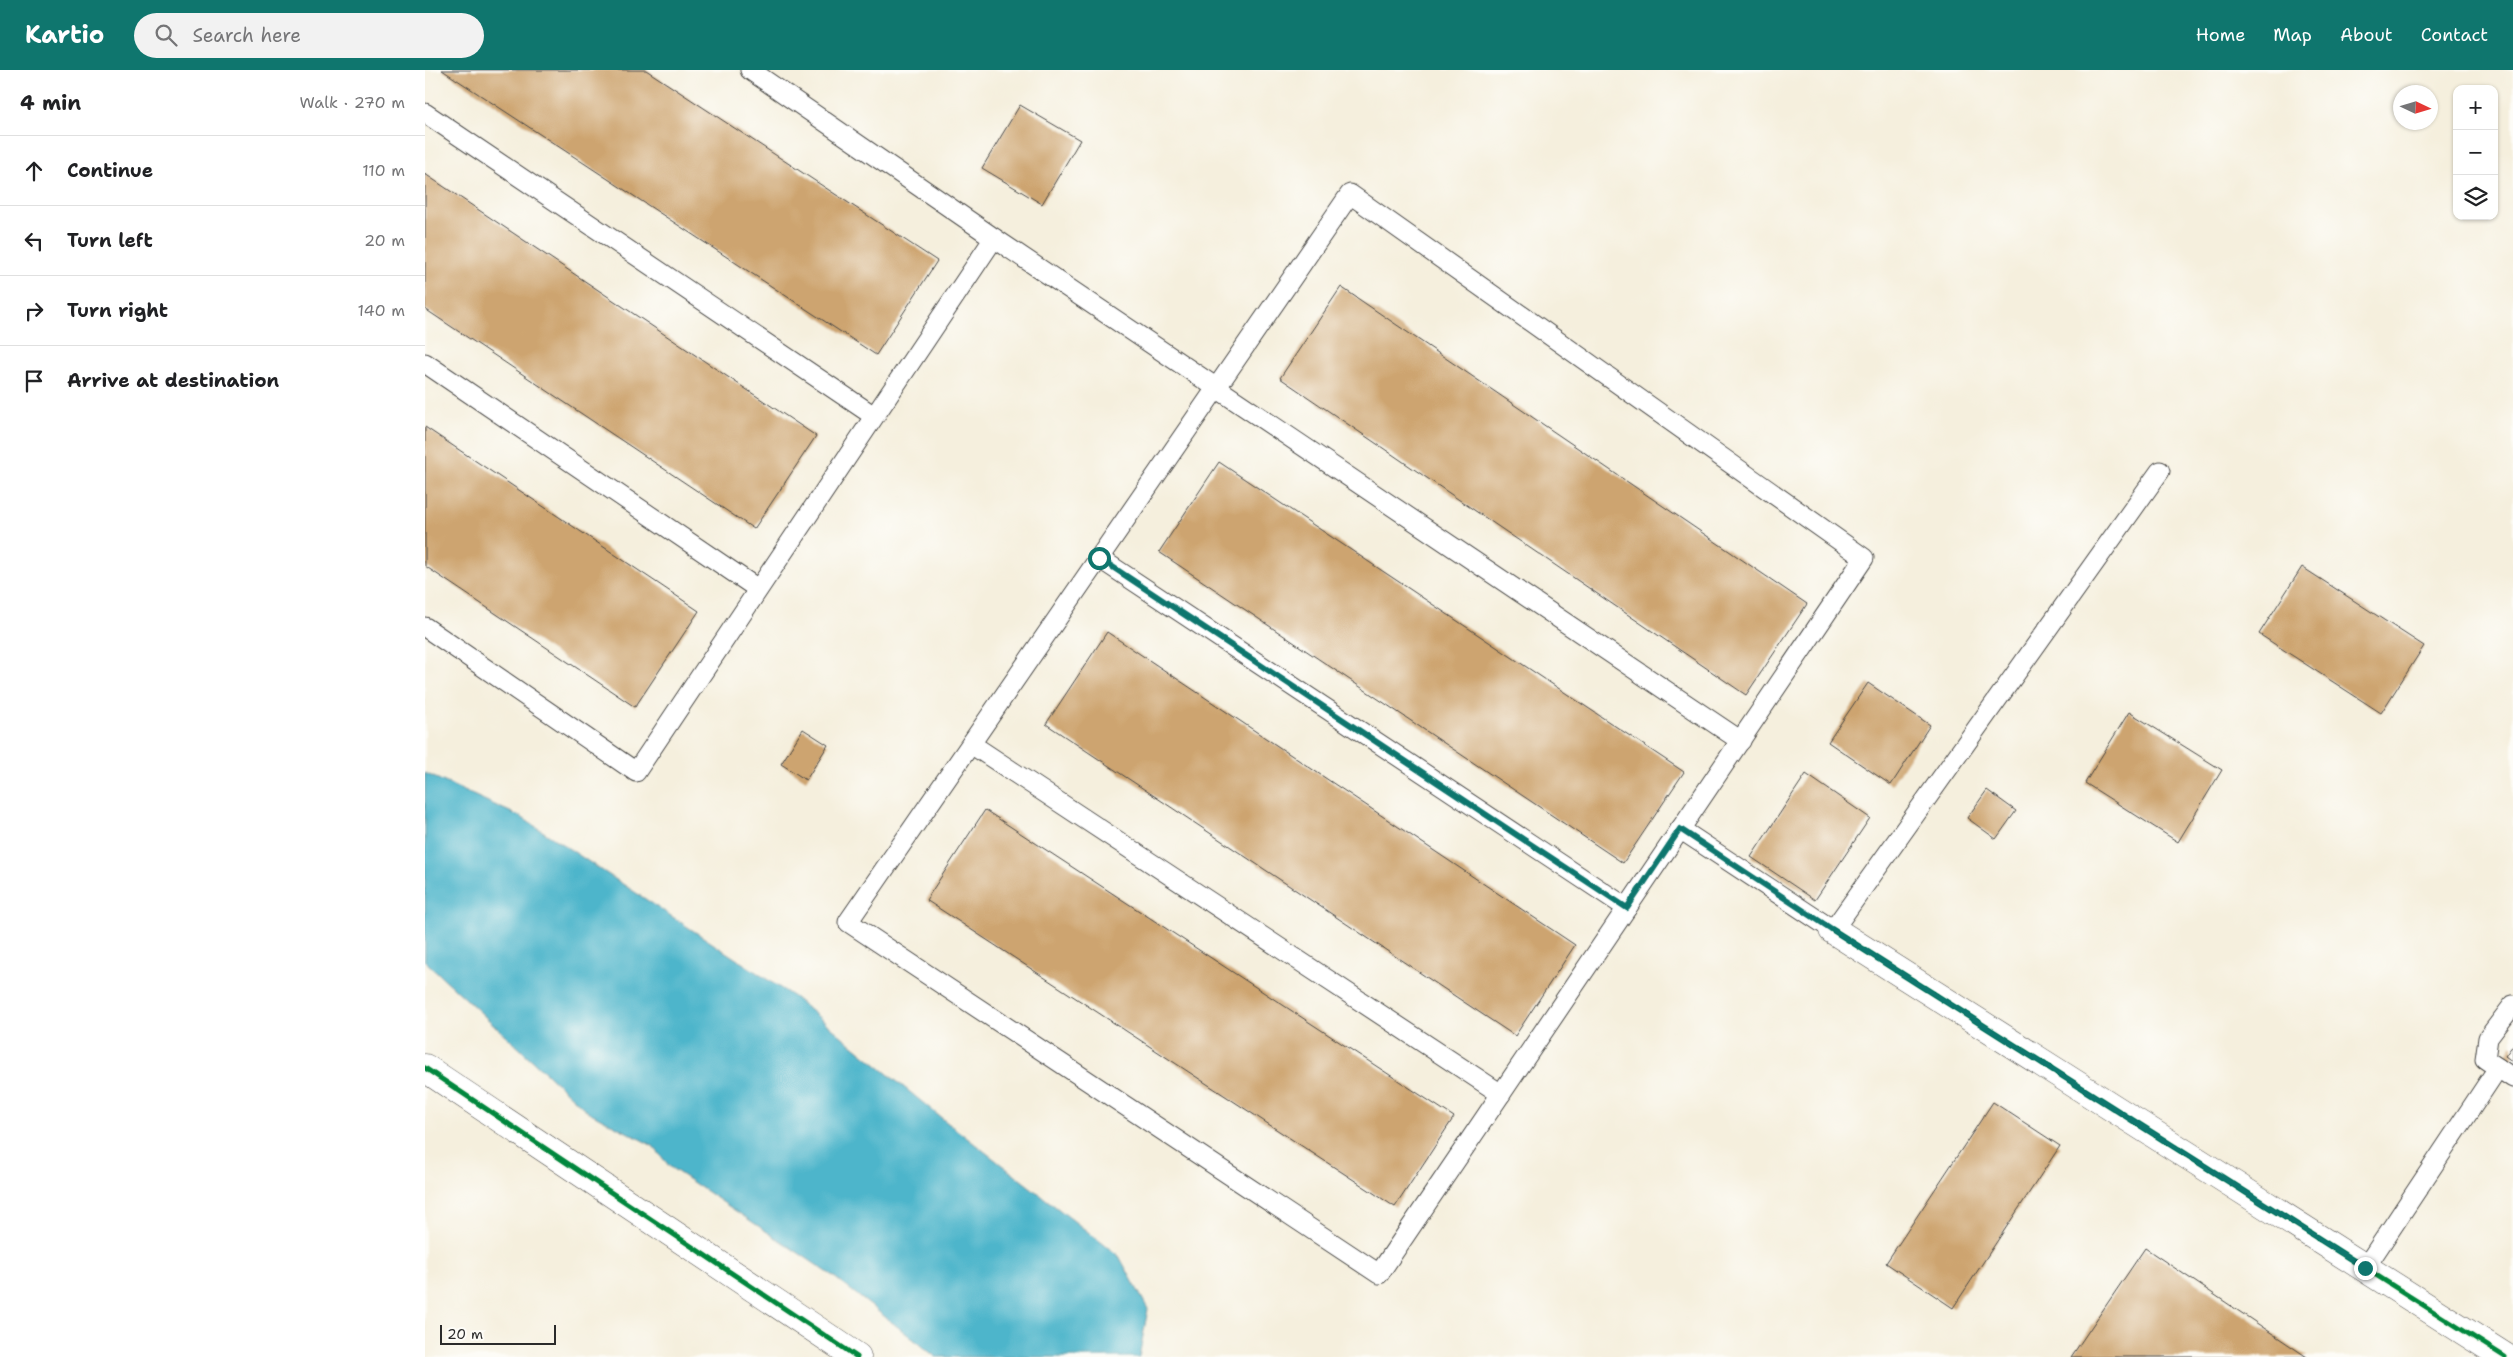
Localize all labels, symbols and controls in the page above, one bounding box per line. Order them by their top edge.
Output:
search box [134,13,484,58]
text: Kartio [25,19,104,51]
icon: search [152,21,180,49]
text: Search here [192,23,301,48]
text: Home [2196,23,2245,47]
text: Map [2273,23,2312,47]
text: About [2340,23,2393,47]
text: Contact [2421,23,2488,47]
north arrow [2393,85,2438,130]
map controls [2453,85,2498,220]
button: + [2453,85,2498,130]
text: 4 min [20,89,81,117]
text: Walk · 270 m [300,92,405,113]
button: − [2453,130,2498,175]
icon: ahead [20,157,48,185]
text: Continue [67,158,153,183]
text: 110 m [362,160,405,181]
button: layers [2453,175,2498,220]
icon: left [20,227,48,255]
text: Turn left [67,228,153,253]
text: 20 m [364,230,405,251]
icon: right [20,297,48,325]
text: Turn right [67,298,168,323]
text: 140 m [358,300,405,321]
icon: arrive [20,367,48,395]
text: Arrive at destination [67,368,279,393]
route start [1088,547,1111,570]
route end [2354,1257,2377,1280]
scale bar [440,1322,556,1345]
text: 20 m [447,1325,483,1343]

